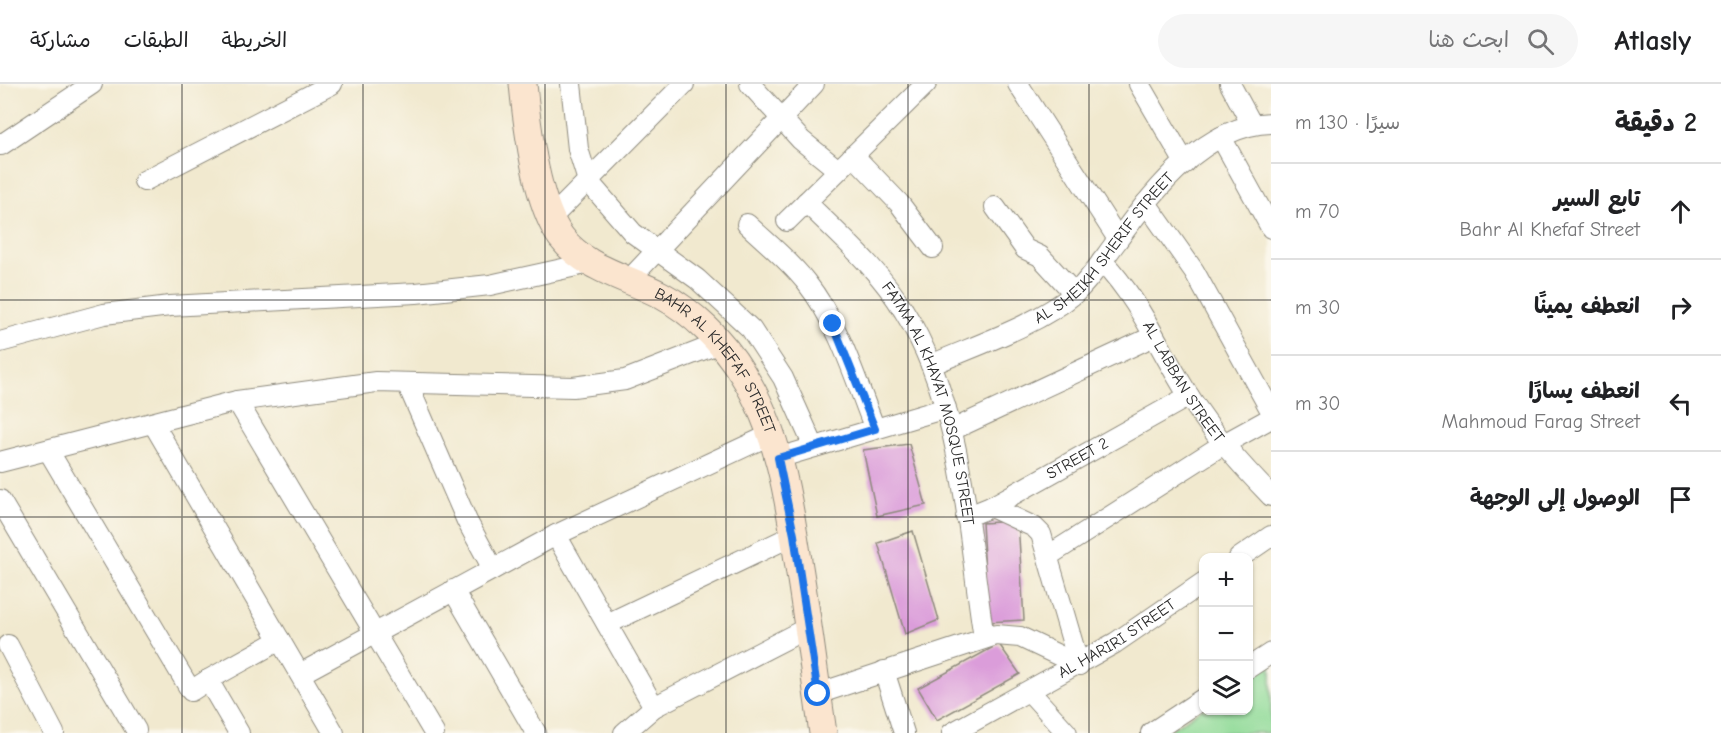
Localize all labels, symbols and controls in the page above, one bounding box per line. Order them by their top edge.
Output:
search box [1158,14,1578,68]
icon: search [1524,25,1557,58]
text: Atlasly [1614,25,1691,57]
text: ابحث هنا [1428,27,1509,53]
text: مشاركة [30,28,91,52]
text: الطبقات [124,28,189,52]
text: الخريطة [222,28,287,52]
text: 2 دقيقة [1615,108,1697,138]
text: سيرًا · 130 m [1295,111,1400,134]
street label: AL SHEIKH SHERIF STREET [1031,168,1178,327]
text: تابع السير [1554,186,1640,212]
icon: ahead [1664,195,1697,228]
text: 70 m [1295,200,1340,223]
text: Bahr Al Khefaf Street [1459,218,1640,241]
street label: FATMA AL KHAYAT MOSQUE STREET [878,278,978,527]
street label: BAHR AL KHEFAF STREET [652,284,779,436]
icon: right [1664,291,1697,324]
text: انعطف يمينًا [1534,293,1640,319]
text: 30 m [1295,296,1341,319]
route end [819,310,845,336]
street label: AL LABBAN STREET [1139,318,1228,447]
text: انعطف يسارًا [1528,378,1640,404]
icon: left [1664,387,1697,420]
text: 30 m [1295,392,1341,415]
text: Mahmoud Farag Street [1442,410,1640,433]
street label: STREET 2 [1043,434,1112,483]
icon: arrive [1664,483,1697,516]
text: الوصول إلى الوجهة [1470,485,1640,511]
map controls [1199,553,1253,715]
button: + [1199,553,1253,607]
street label: AL HARIRI STREET [1055,595,1179,682]
button: − [1199,607,1253,661]
button: layers [1199,661,1253,715]
route start [804,680,830,706]

